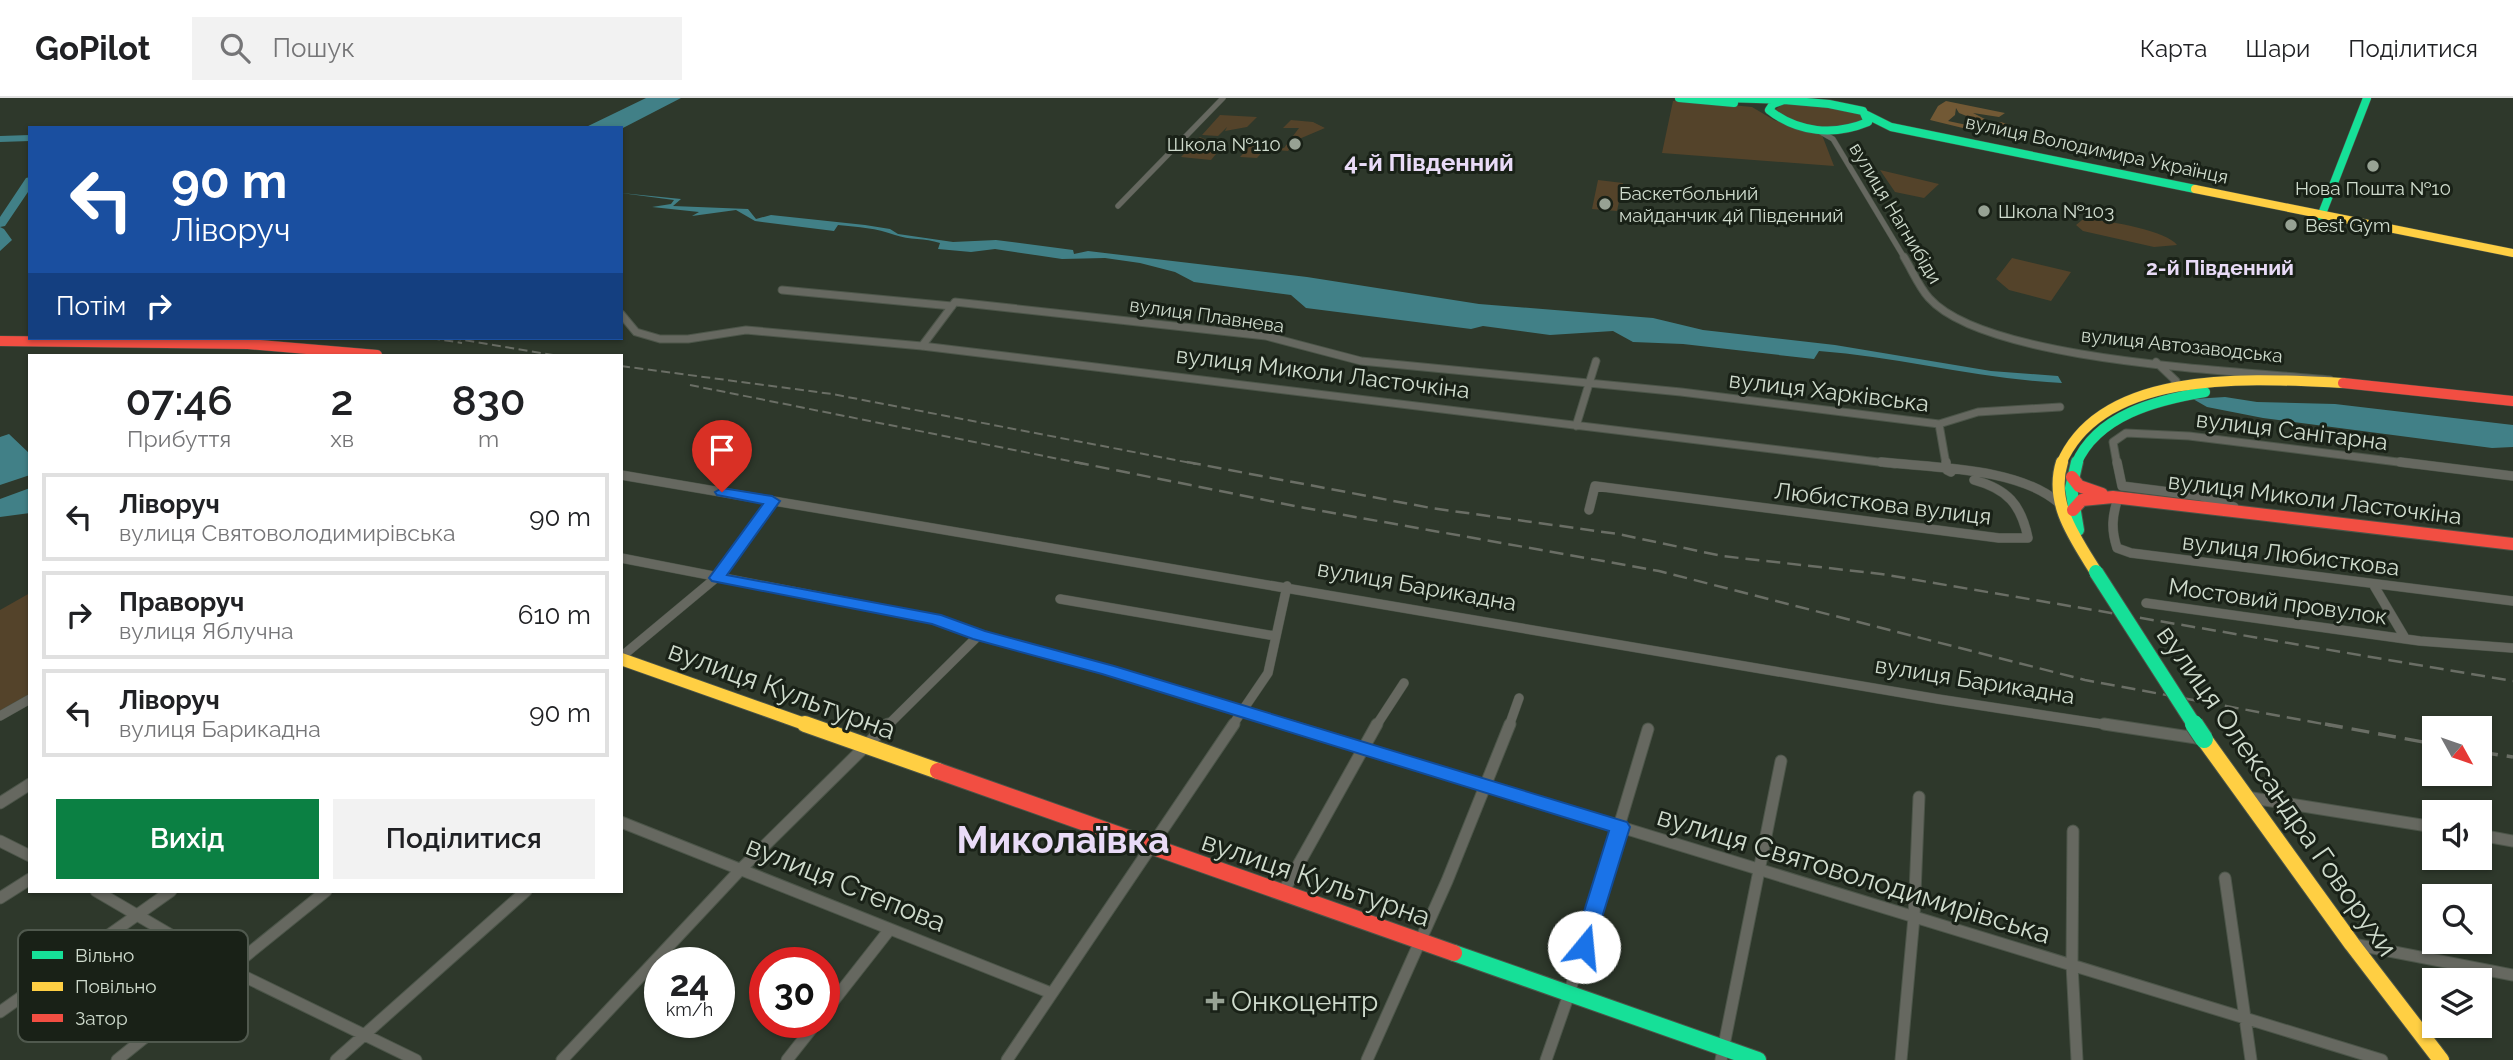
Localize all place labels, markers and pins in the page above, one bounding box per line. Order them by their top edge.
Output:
place label: Школа №110 [1167,133,1281,155]
marker: Школа №110 [1287,136,1303,152]
marker: Нова Пошта №10 [2365,158,2381,174]
place label: Нова Пошта №10 [2295,177,2451,199]
place label: Баскетбольний майданчик 4й Південний [1619,182,1843,226]
marker: Баскетбольний майданчик 4й Південний [1597,196,1613,212]
place label: Школа №103 [1998,200,2114,222]
marker: Школа №103 [1976,203,1992,219]
place label: Best Gym [2305,214,2390,236]
marker: Best Gym [2283,217,2299,233]
pin [692,420,752,492]
place label: Онкоцентр [1231,985,1378,1018]
marker: Онкоцентр [1205,991,1225,1011]

